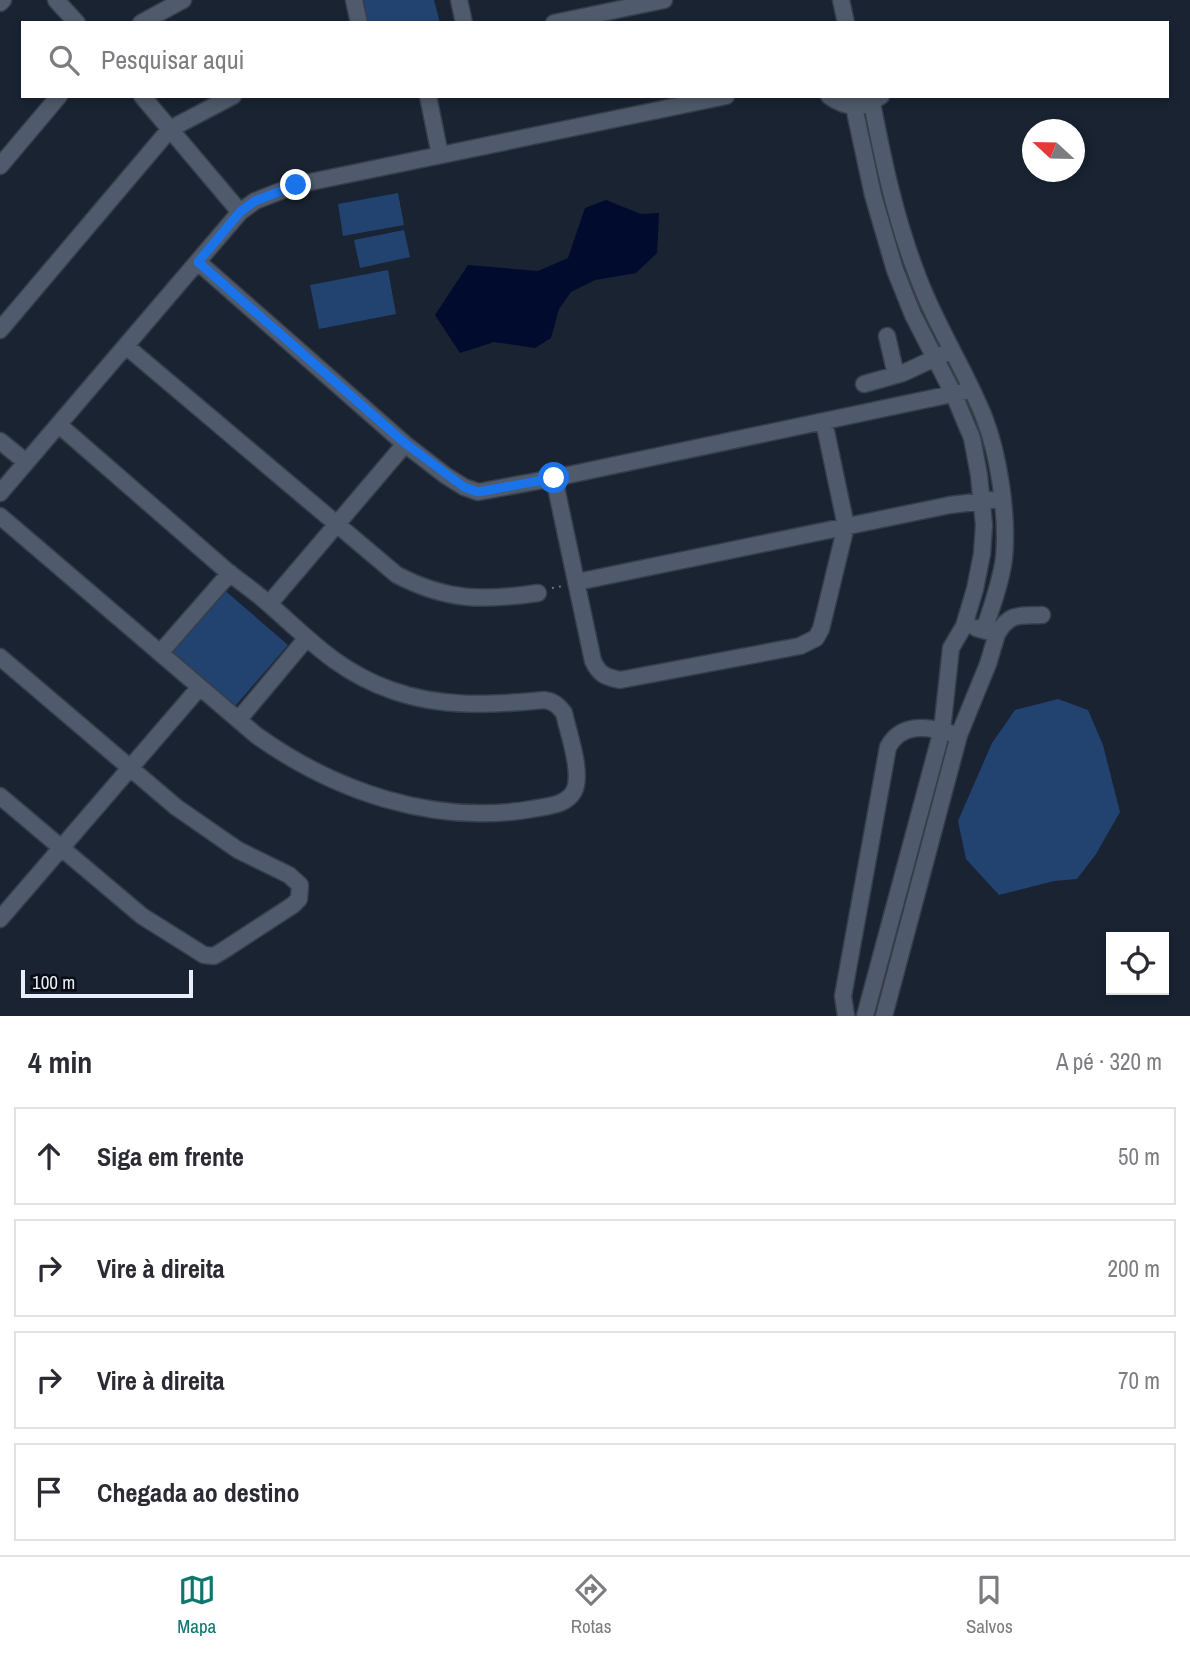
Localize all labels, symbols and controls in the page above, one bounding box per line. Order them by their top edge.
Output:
search box [21,21,1169,98]
icon: search [45,41,83,79]
text: Pesquisar aqui [101,42,244,77]
north arrow [1022,119,1085,182]
route end [280,169,311,200]
route start [538,462,569,493]
map controls [1106,932,1169,995]
button: locate [1106,932,1169,995]
scale bar [21,967,192,999]
text: 100 m [32,969,75,995]
text: 4 min [28,1042,92,1082]
text: A pé · 320 m [1056,1046,1162,1077]
icon: ahead [30,1137,68,1175]
text: Siga em frente [97,1139,244,1174]
text: 50 m [1118,1141,1160,1172]
icon: right [30,1249,68,1287]
text: Vire à direita [97,1251,225,1286]
text: 200 m [1108,1253,1160,1284]
icon: right [30,1361,68,1399]
text: Vire à direita [97,1363,225,1398]
text: 70 m [1118,1365,1160,1396]
icon: arrive [30,1473,68,1511]
text: Chegada ao destino [97,1475,300,1510]
tab: Mapa [177,1571,216,1639]
tab: Rotas [571,1571,611,1639]
tab: Salvos [966,1571,1013,1639]

